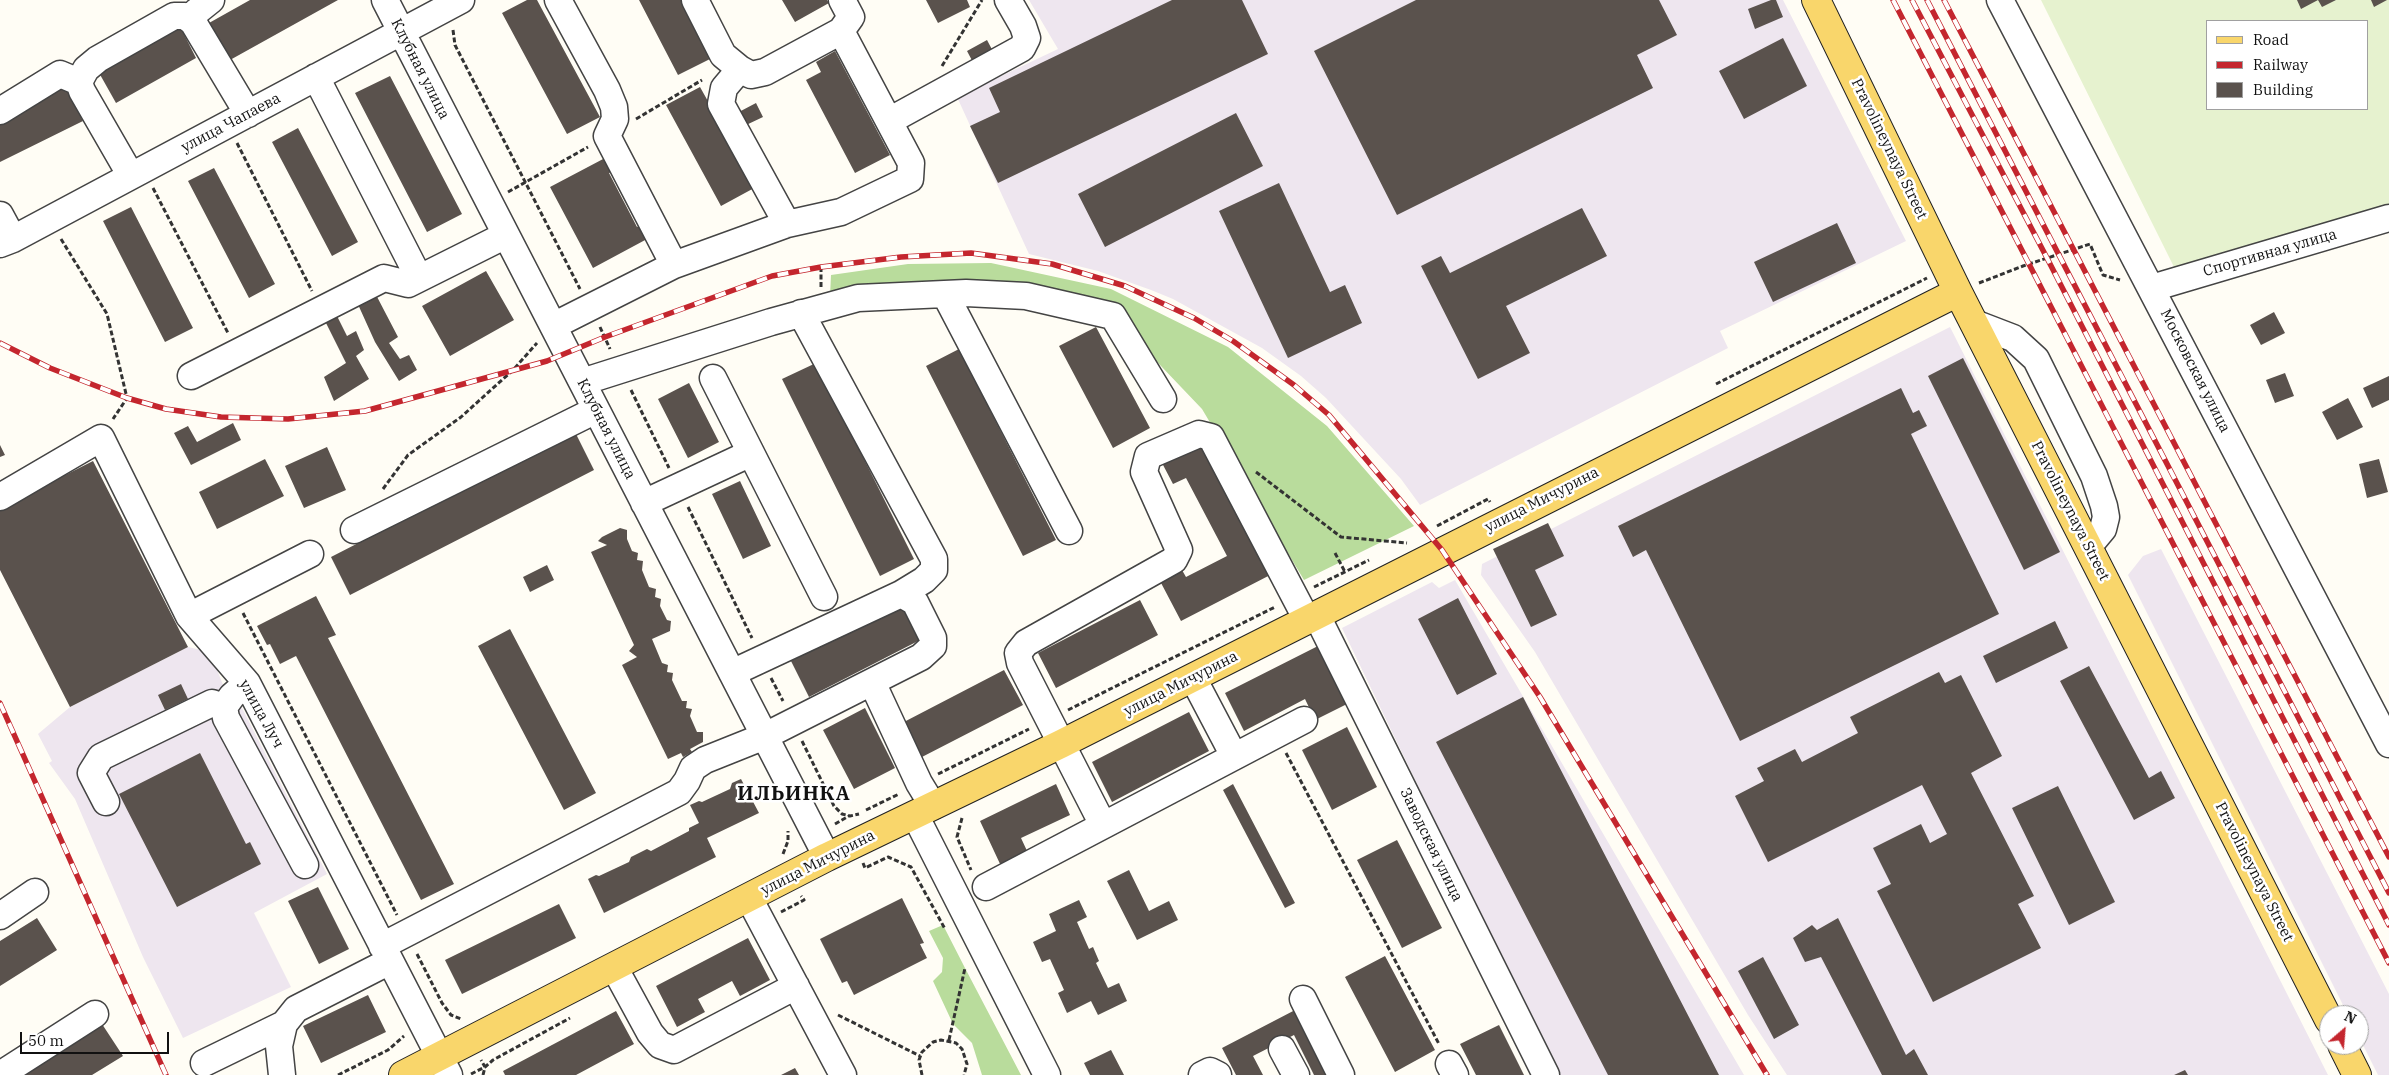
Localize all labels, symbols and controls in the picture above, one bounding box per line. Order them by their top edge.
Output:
street label: Клубная улица [387,16,453,122]
legend [2206,20,2369,110]
text: Road [2253,30,2289,49]
text: Railway [2253,55,2308,74]
street label: Pravolineynaya Street [1847,76,1931,222]
text: Building [2253,80,2313,99]
street label: улица Чапаева [178,89,284,157]
street label: Спортивная улица [2201,225,2339,281]
street label: Московская улица [2156,306,2234,436]
street label: Клубная улица [573,376,639,482]
street label: Pravolineynaya Street [2027,438,2113,584]
street label: улица Мичурина [1482,464,1602,536]
street label: улица Мичурина [1121,648,1241,720]
street label: улица Луч [235,677,287,751]
district label: ИЛЬИНКА [736,782,852,806]
street label: Заводская улица [1396,785,1466,905]
street label: Pravolineynaya Street [2211,799,2297,945]
street label: улица Мичурина [758,827,878,899]
north arrow [2319,1005,2369,1055]
text: N [2341,1007,2359,1028]
scale bar [22,1022,171,1054]
text: 50 m [28,1031,64,1050]

